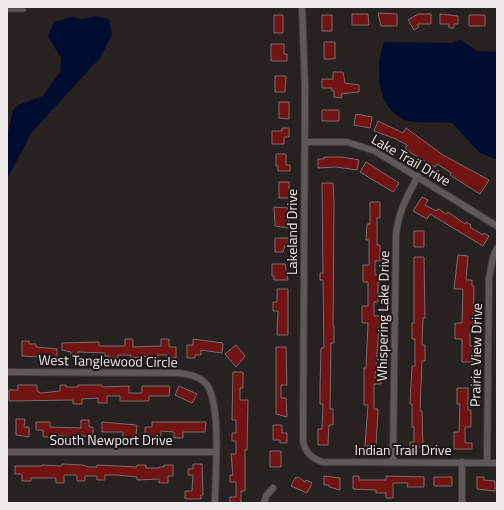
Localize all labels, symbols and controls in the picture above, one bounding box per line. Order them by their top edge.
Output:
street label: Lake Trail Drive [368,128,455,191]
street label: Lakeland Drive [281,189,302,275]
street label: Whispering Lake Drive [371,250,394,382]
street label: Prairie View Drive [464,303,487,407]
street label: West Tanglewood Circle [38,349,178,372]
street label: South Newport Drive [49,429,173,450]
street label: Indian Trail Drive [354,439,452,460]

